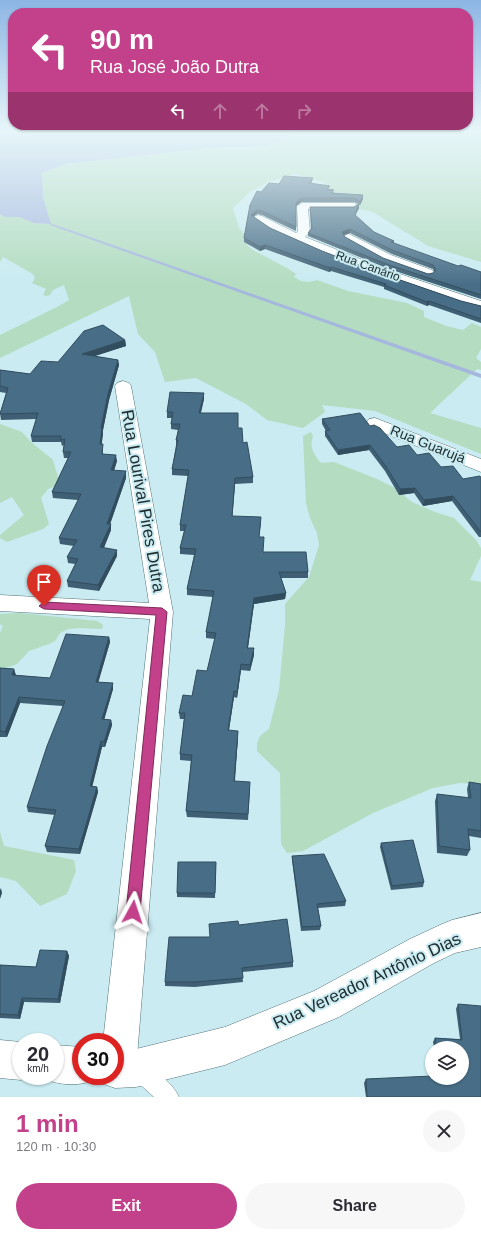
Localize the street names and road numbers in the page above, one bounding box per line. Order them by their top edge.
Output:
street label: Rua Canário [334,248,402,284]
street label: Rua Lourival Pires Dutra [118,408,169,594]
street label: Rua Guarujá [388,422,468,466]
street label: Rua Vereador Antônio Dias [270,929,464,1033]

